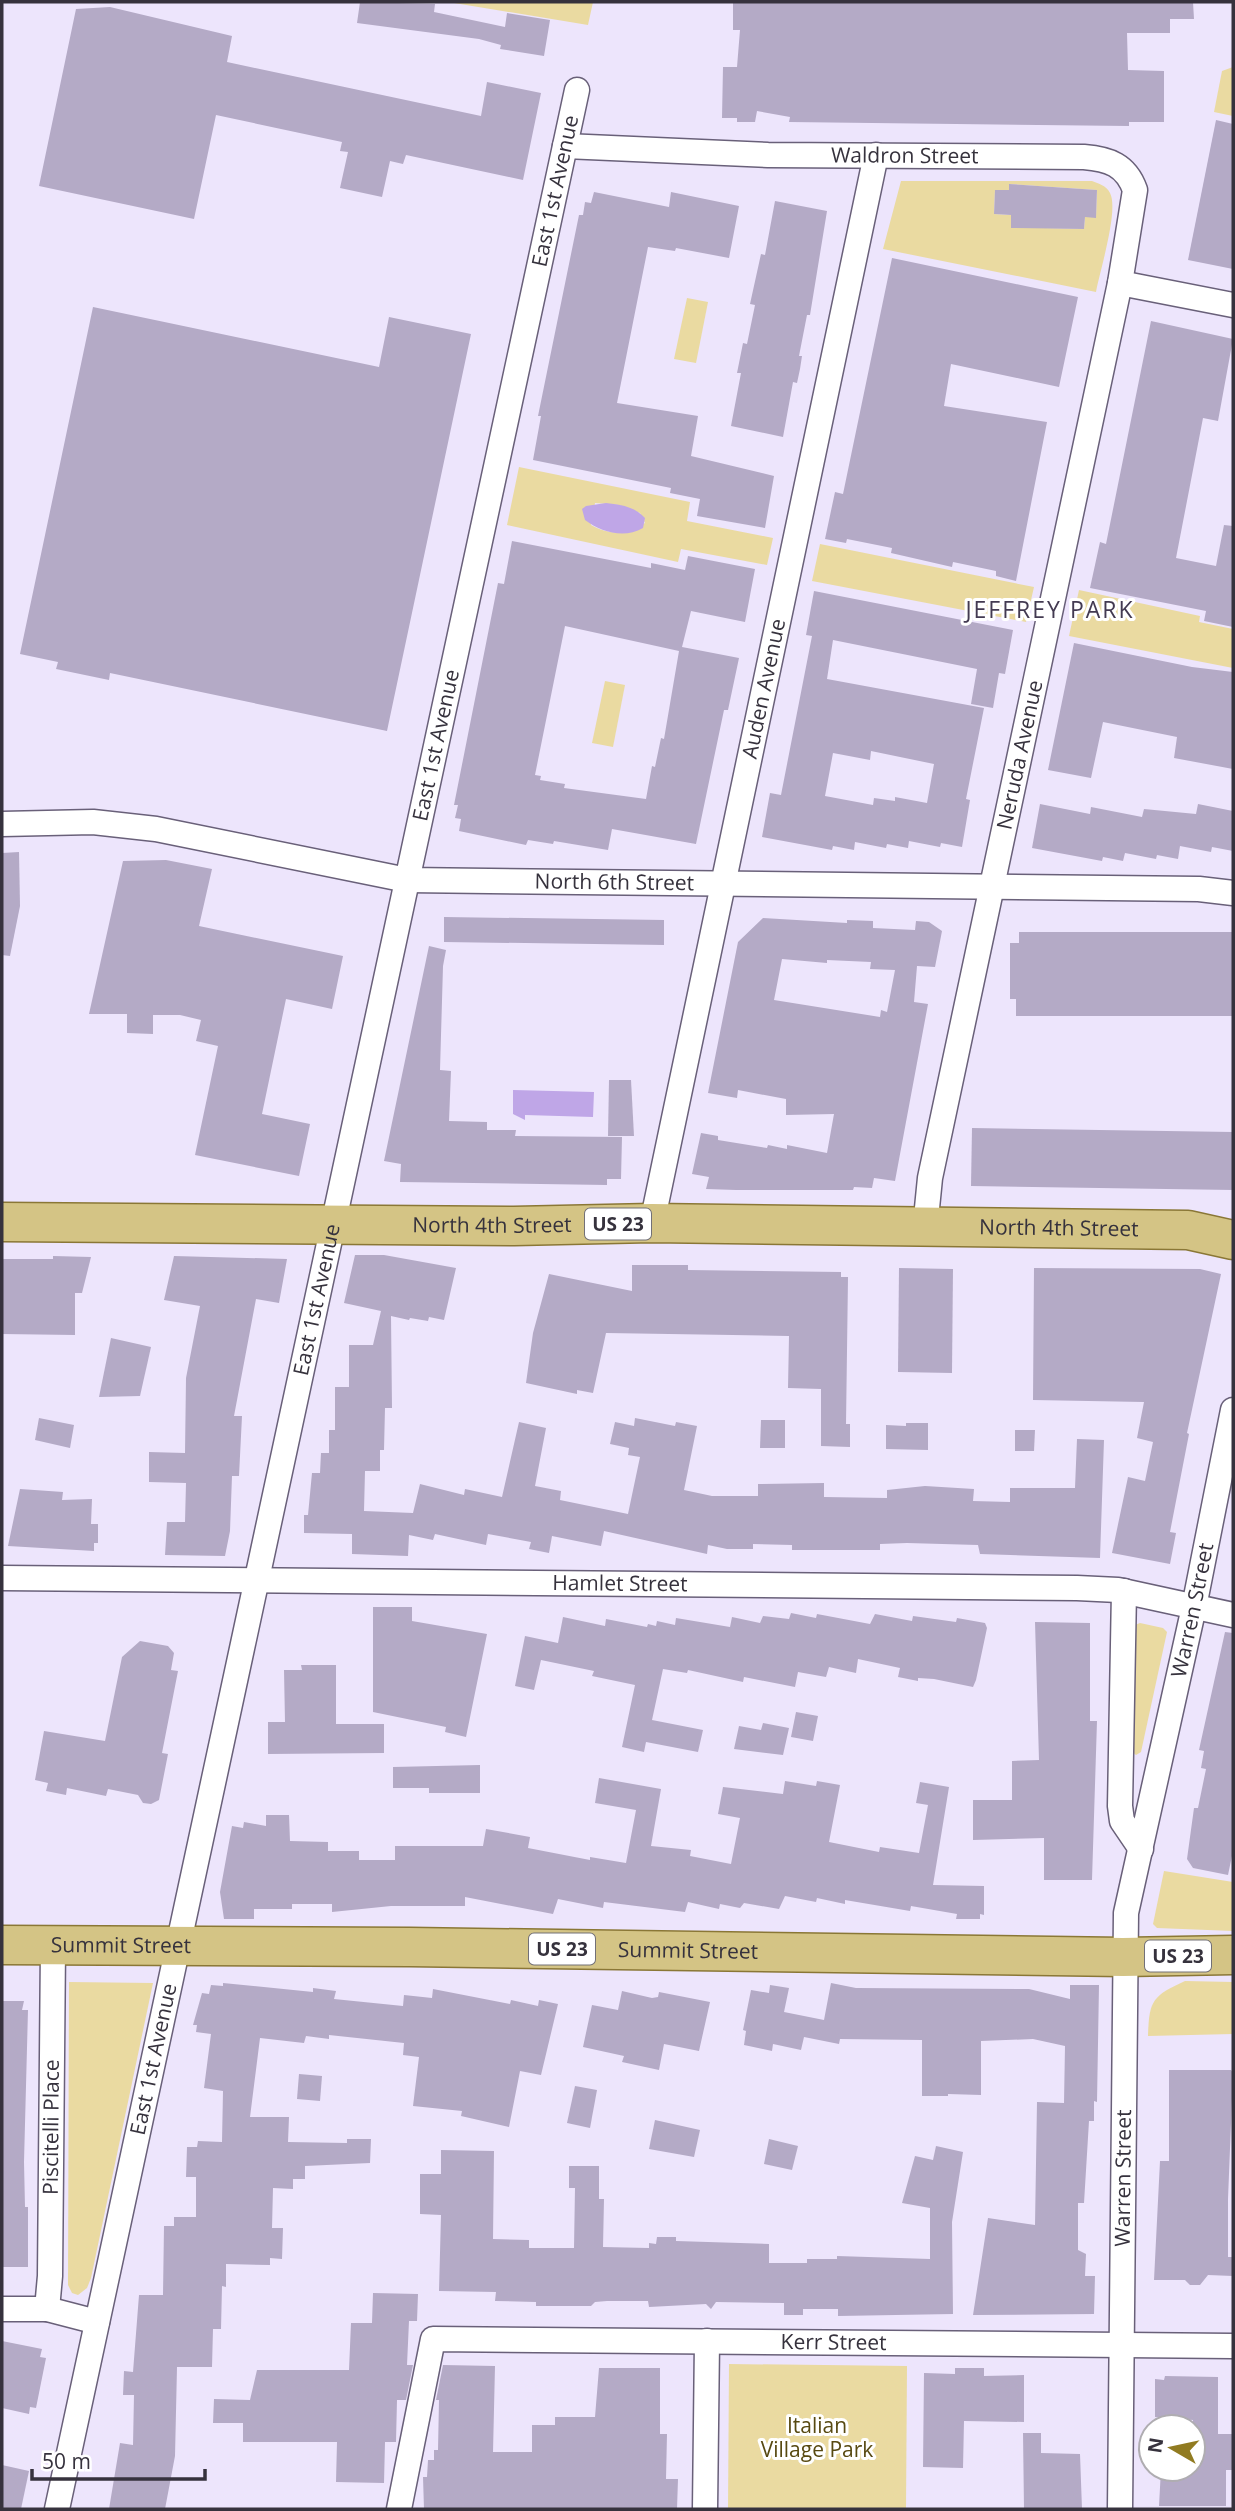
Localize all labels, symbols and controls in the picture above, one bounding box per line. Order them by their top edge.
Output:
street label: East 1st Avenue [524,112,584,269]
street label: Waldron Street [831,140,979,169]
district label: JEFFREY PARK [963,593,1135,625]
street label: Auden Avenue [735,616,791,761]
street label: East 1st Avenue [405,667,465,824]
street label: Neruda Avenue [990,677,1049,832]
street label: North 6th Street [535,866,694,896]
road number: US 23 [585,1208,651,1240]
street label: North 4th Street [412,1210,572,1239]
street label: North 4th Street [979,1212,1139,1242]
street label: East 1st Avenue [286,1221,346,1378]
street label: Warren Street [1164,1540,1219,1680]
street label: Hamlet Street [552,1568,688,1597]
street label: Summit Street [51,1930,191,1959]
road number: US 23 [529,1934,595,1965]
street label: Summit Street [618,1935,758,1965]
road number: US 23 [1145,1940,1211,1972]
street label: East 1st Avenue [123,1981,183,2138]
street label: Piscitelli Place [36,2059,65,2195]
street label: Warren Street [1108,2109,1137,2247]
street label: Kerr Street [780,2327,887,2356]
park label: Italian Village Park [761,2411,873,2463]
north arrow [1137,2413,1207,2483]
text: N [1141,2436,1169,2455]
scale bar [32,2438,205,2482]
text: 50 m [42,2447,91,2475]

